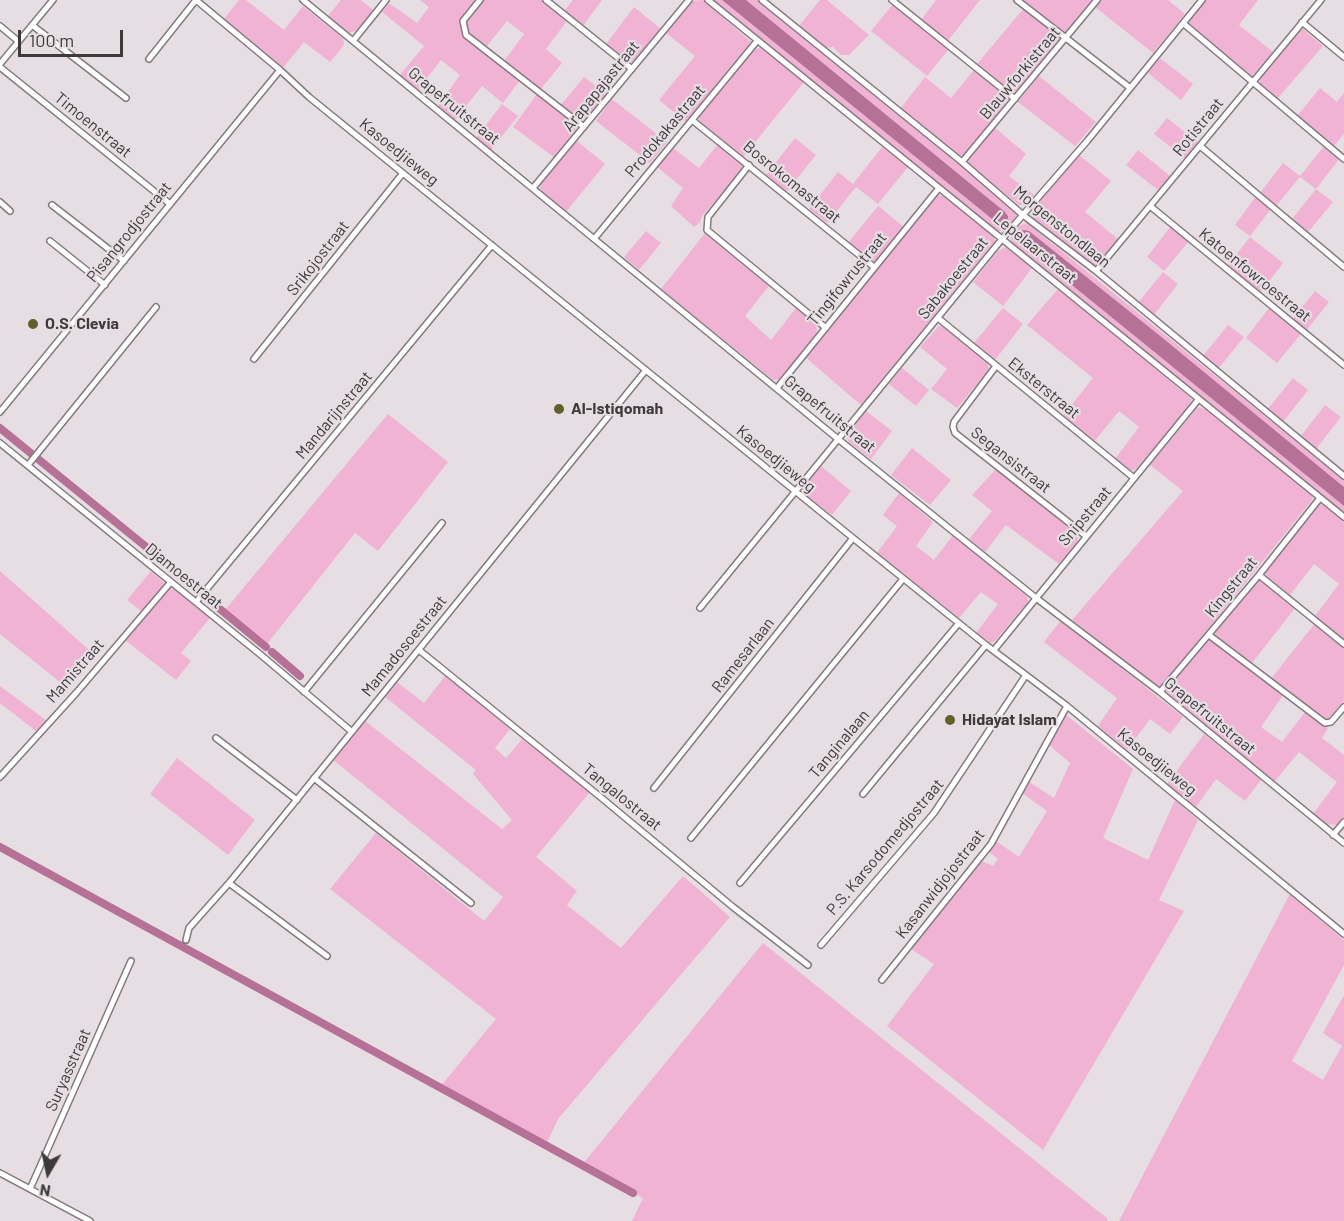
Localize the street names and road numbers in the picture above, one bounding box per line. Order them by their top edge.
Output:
street label: Blauwforkistraat [976,23,1064,123]
street label: Arapapajastraat [559,37,643,135]
street label: Grapefruitstraat [404,63,504,149]
street label: Prodokakastraat [621,81,709,181]
street label: Timoenstraat [51,88,135,162]
street label: Rotistraat [1169,94,1227,160]
street label: Kasoedjieweg [356,114,442,190]
street label: Bosrokomastraat [739,137,845,227]
street label: Pisangrodjostraat [83,178,175,286]
street label: Morgenstondlaan [1010,182,1114,272]
street label: Lepelaarstraat [989,208,1081,288]
street label: Srikojostraat [283,217,353,299]
street label: Katoenfowroestraat [1195,224,1315,326]
street label: Tingifowrustraat [803,228,891,330]
street label: Sabakoestraat [914,233,992,323]
street label: Eksterstraat [1004,353,1084,423]
street label: Mandarijnstraat [292,367,376,463]
street label: Grapefruitstraat [780,371,880,457]
street label: Kasoedjieweg [733,421,819,497]
street label: Segansistraat [967,423,1055,497]
street label: Snipstraat [1054,482,1116,550]
street label: Djamoestraat [142,539,226,613]
street label: Kingstraat [1201,553,1261,621]
street label: Mamadosoestraat [357,592,451,700]
street label: Ramesarlaan [708,614,778,696]
street label: Mamistraat [42,635,108,707]
street label: Grapefruitstraat [1160,673,1260,759]
street label: Tanginalaan [805,706,873,782]
street label: Kasoedjieweg [1114,724,1200,800]
street label: Tangalostraat [579,759,665,835]
street label: P.S. Karsodomedjostraat [822,775,948,919]
street label: Kasanwidjojostraat [891,826,989,942]
street label: Suryasstraat [41,1026,95,1114]

